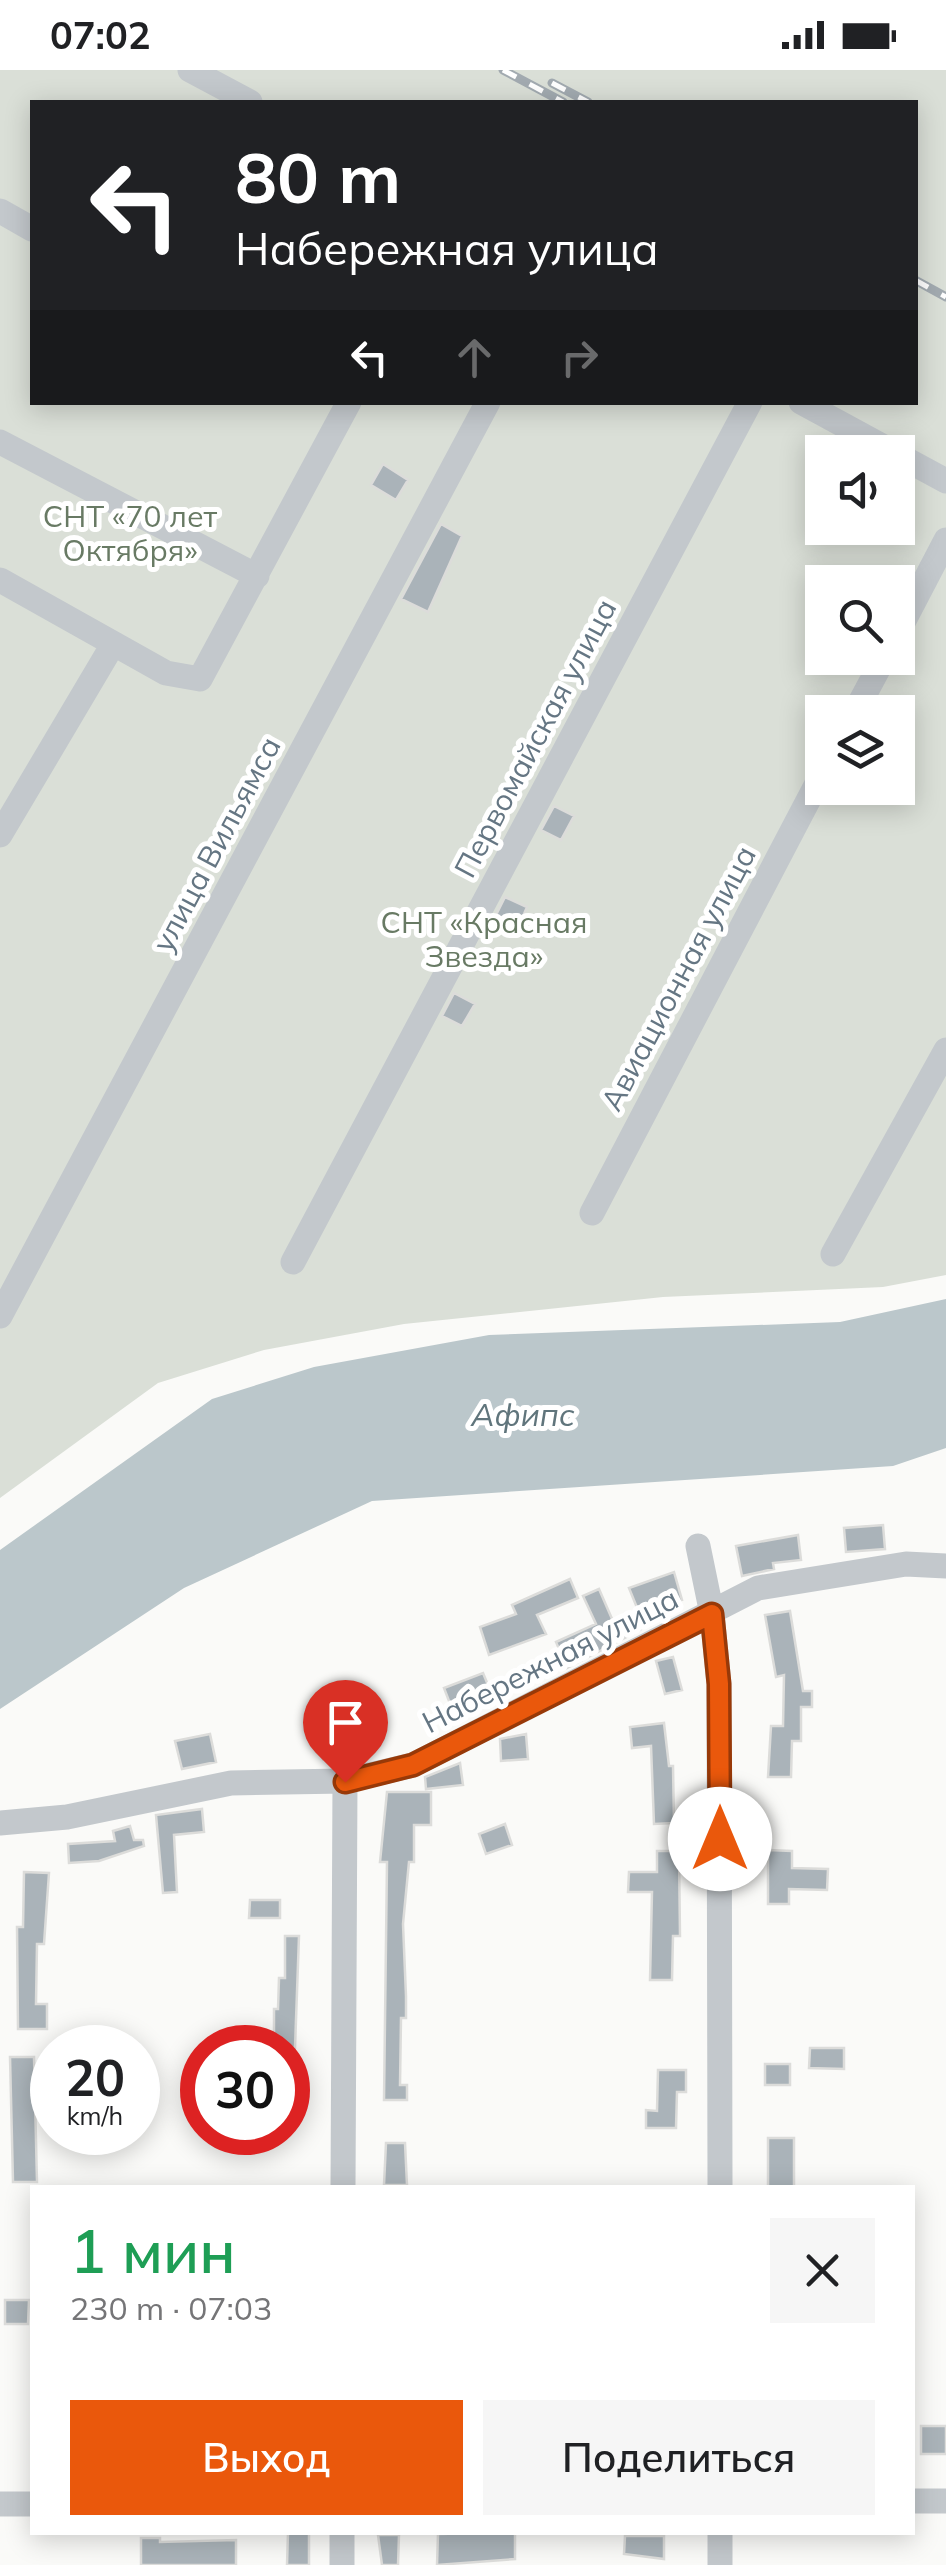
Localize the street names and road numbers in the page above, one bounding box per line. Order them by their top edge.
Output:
street label: Первомайская улица [446,592,624,884]
street label: улица Вильямса [143,730,289,958]
street label: Авиационная улица [592,839,764,1117]
street label: Набережная улица [416,1579,684,1741]

